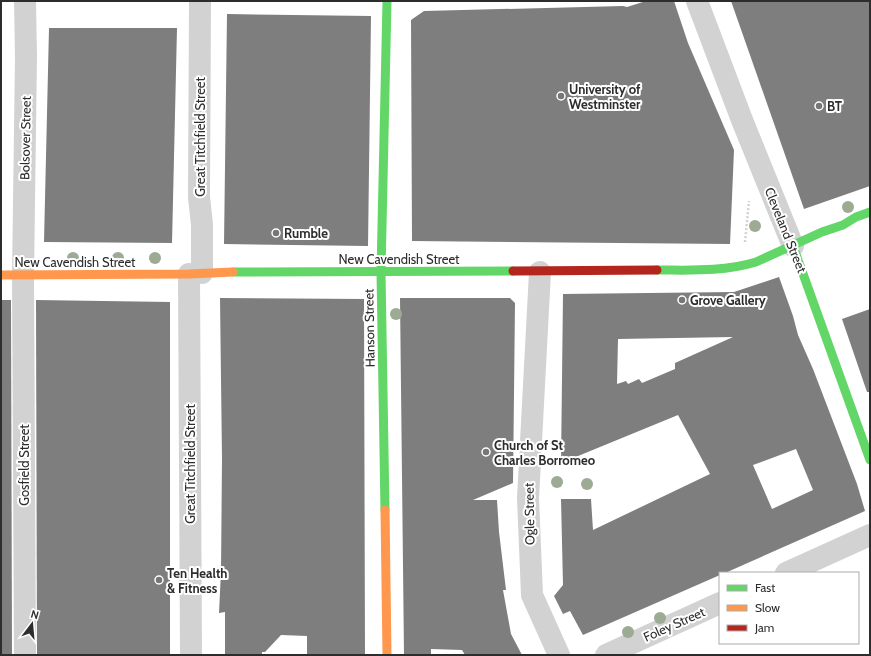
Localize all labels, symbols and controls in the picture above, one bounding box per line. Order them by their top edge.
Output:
street label: Great Titchfield Street [192,77,208,197]
place label: University of Westminster [569,81,641,112]
marker: University of Westminster [556,91,566,101]
street label: Bolsover Street [16,95,34,180]
place label: BT [827,98,842,114]
marker: BT [814,101,824,111]
street label: Cleveland Street [762,185,811,276]
place label: Rumble [284,225,328,241]
marker: Rumble [271,228,281,238]
street label: New Cavendish Street [339,251,460,267]
street label: New Cavendish Street [15,254,136,270]
street label: Hanson Street [360,288,378,367]
place label: Grove Gallery [690,292,766,308]
marker: Grove Gallery [677,295,687,305]
street label: Great Titchfield Street [182,404,198,524]
street label: Gosfield Street [16,424,32,506]
place label: Church of St Charles Borromeo [494,437,596,468]
marker: Church of St Charles Borromeo [481,447,491,457]
street label: Ogle Street [520,482,538,545]
place label: Ten Health & Fitness [167,565,228,596]
legend [719,572,859,644]
marker: Ten Health & Fitness [154,575,164,585]
text: Fast [755,580,775,595]
text: Slow [755,600,780,615]
street label: Foley Street [641,603,708,645]
north arrow [12,604,52,644]
text: N [29,607,40,622]
text: Jam [754,620,774,635]

